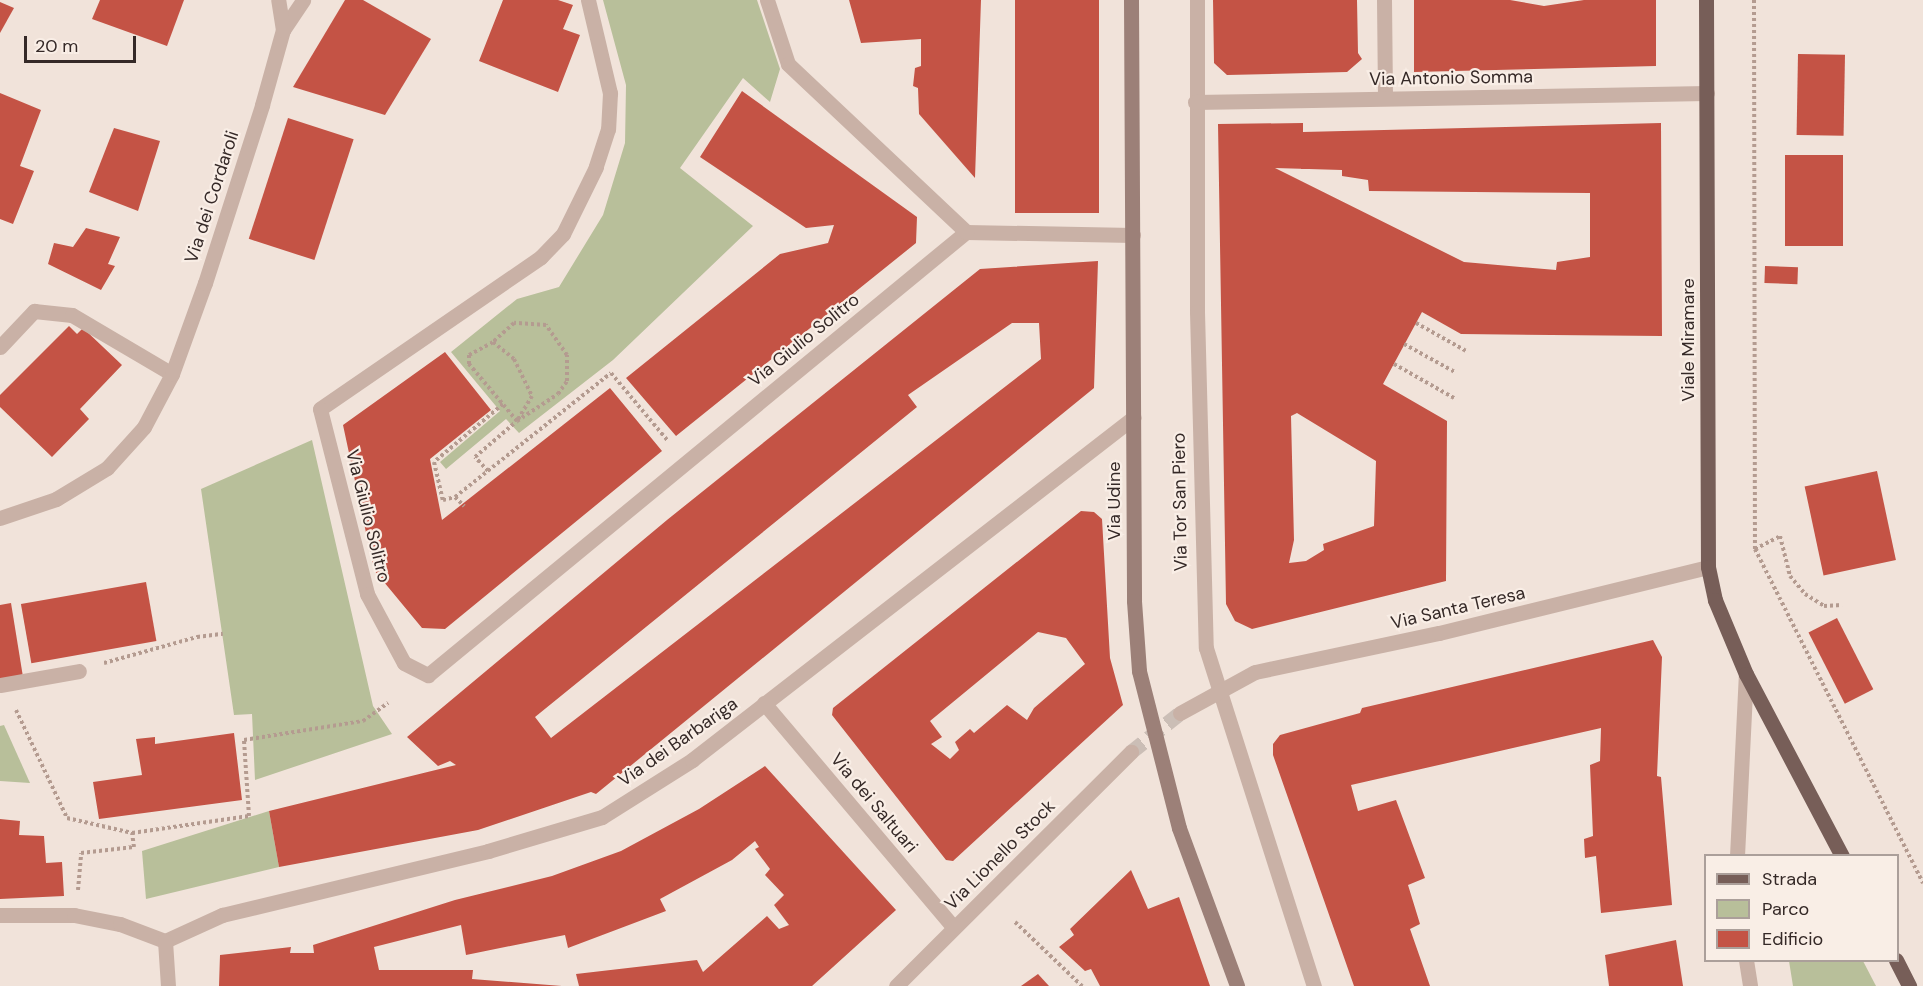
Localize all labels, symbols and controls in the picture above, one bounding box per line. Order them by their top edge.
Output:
scale bar [27,24,140,62]
text: 20 m [35,34,78,58]
street label: Via Antonio Somma [1369,66,1533,90]
street label: Via dei Cordaroli [180,128,244,266]
street label: Viale Miramare [1677,278,1699,402]
street label: Via Giulio Solitro [744,289,864,391]
street label: Via Tor San Piero [1168,432,1192,572]
street label: Via Giulio Solitro [341,447,395,585]
street label: Via Udine [1103,462,1125,540]
street label: Via Santa Teresa [1389,582,1527,634]
street label: Via dei Barbariga [614,693,742,791]
street label: Via dei Saltuari [826,749,922,857]
street label: Via Lionello Stock [940,795,1060,915]
legend [1704,854,1899,962]
text: Strada [1762,867,1817,891]
text: Parco [1762,897,1809,921]
text: Edificio [1762,927,1823,951]

